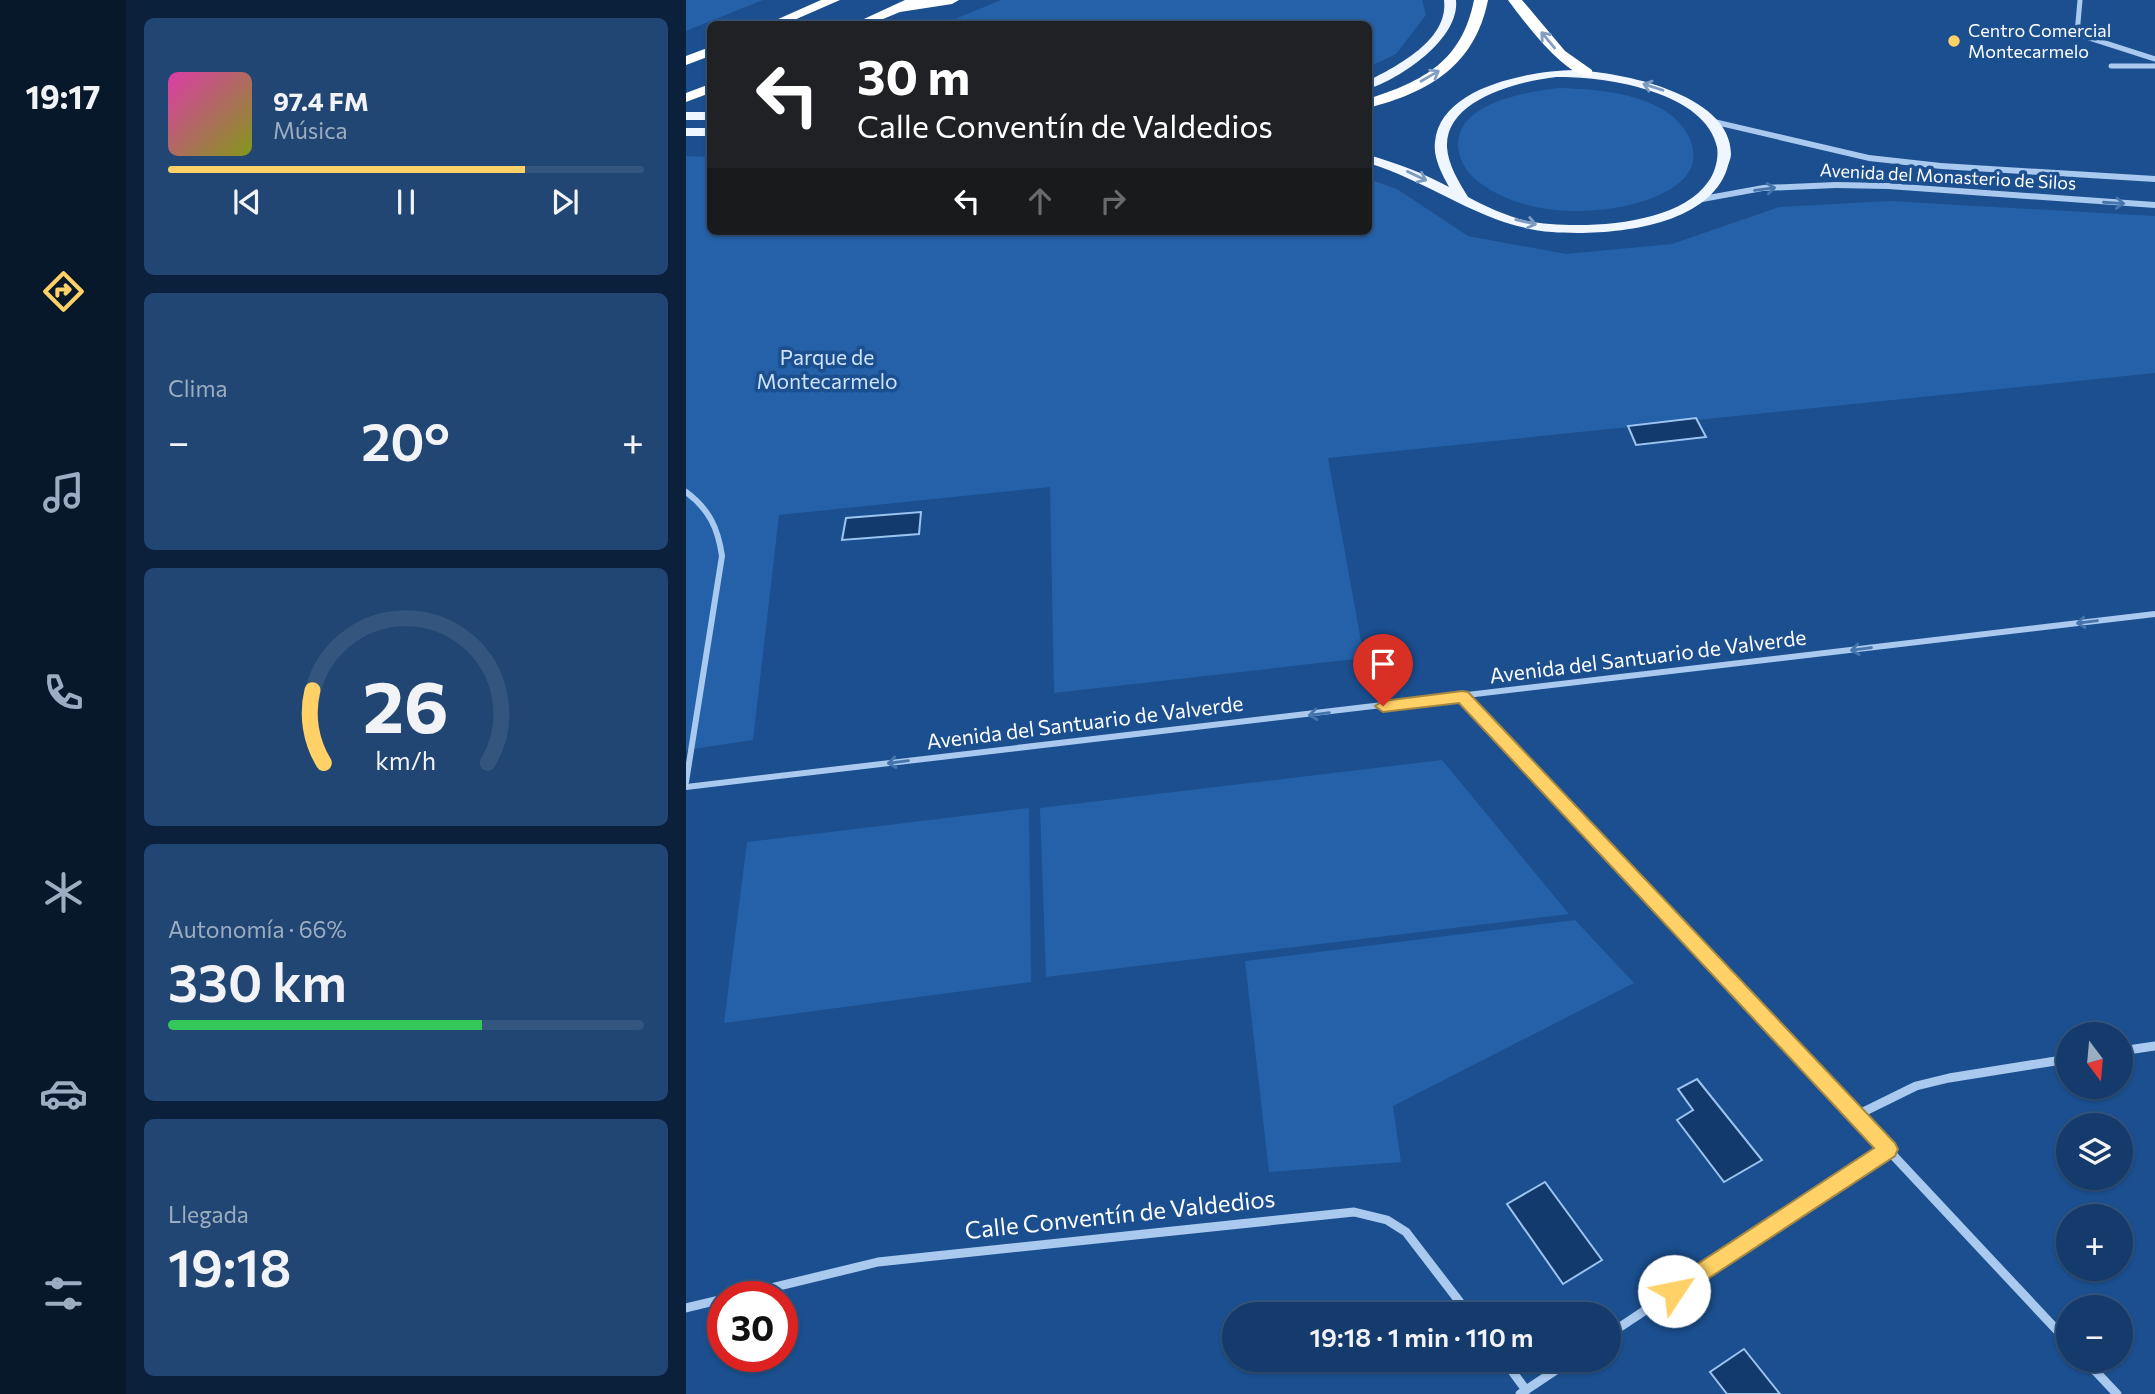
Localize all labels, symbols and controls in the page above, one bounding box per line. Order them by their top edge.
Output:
place label: Centro Comercial Montecarmelo [1968,19,2111,62]
one-way arrow [1540,31,1556,49]
marker: Centro Comercial Montecarmelo [1946,33,1962,49]
text: 30 m [857,45,970,105]
icon: left [742,49,833,140]
one-way arrow [1420,69,1440,83]
text: 19:17 [26,76,100,116]
one-way arrow [1642,80,1664,92]
text: 97.4 FM [273,85,369,116]
text: Calle Conventín de Valdedios [857,105,1273,145]
text: Música [273,116,348,144]
street label: Avenida del Monasterio de Silos [1819,158,2077,194]
one-way arrow [1406,171,1427,184]
icon: left [948,182,986,220]
icon: ahead [1021,182,1059,220]
icon: right [1094,182,1132,220]
one-way arrow [1753,182,1776,195]
icon: previous [228,183,266,221]
icon: pause [387,183,425,221]
icon: next [546,183,584,221]
one-way arrow [2102,197,2125,210]
one-way arrow [1514,216,1537,230]
icon: directions [39,267,88,316]
park label: Parque de Montecarmelo [756,344,898,393]
text: Clima [168,374,228,402]
text: 20° [361,408,450,472]
text: − [168,417,190,464]
text: + [622,417,644,464]
icon: music [39,468,88,517]
one-way arrow [2076,616,2099,629]
street label: Avenida del Santuario de Valverde [1488,624,1808,687]
pin [1353,634,1413,706]
one-way arrow [1850,643,1873,656]
icon: arrive [1364,645,1402,683]
text: 26 [363,659,449,748]
icon: phone [39,668,88,717]
street label: Avenida del Santuario de Valverde [925,690,1245,753]
one-way arrow [1308,707,1331,720]
text: km/h [376,745,436,775]
one-way arrow [888,756,910,769]
icon: climate [39,868,88,917]
text: Autonomía · 66% [168,915,347,943]
text: 330 km [168,949,347,1013]
north arrow [2056,1022,2133,1099]
map controls [2056,1022,2133,1372]
icon: car [39,1069,88,1118]
button: layers [2056,1113,2133,1190]
street label: Calle Conventín de Valdedios [963,1183,1276,1244]
text: Llegada [168,1200,249,1228]
button: + [2056,1204,2133,1281]
text: 19:18 [168,1234,291,1298]
position arrow [1637,1254,1711,1328]
icon: filters [39,1269,88,1318]
speed limit sign: 30 [707,1281,798,1372]
button: − [2056,1295,2133,1372]
text: 19:18 · 1 min · 110 m [1310,1321,1534,1352]

